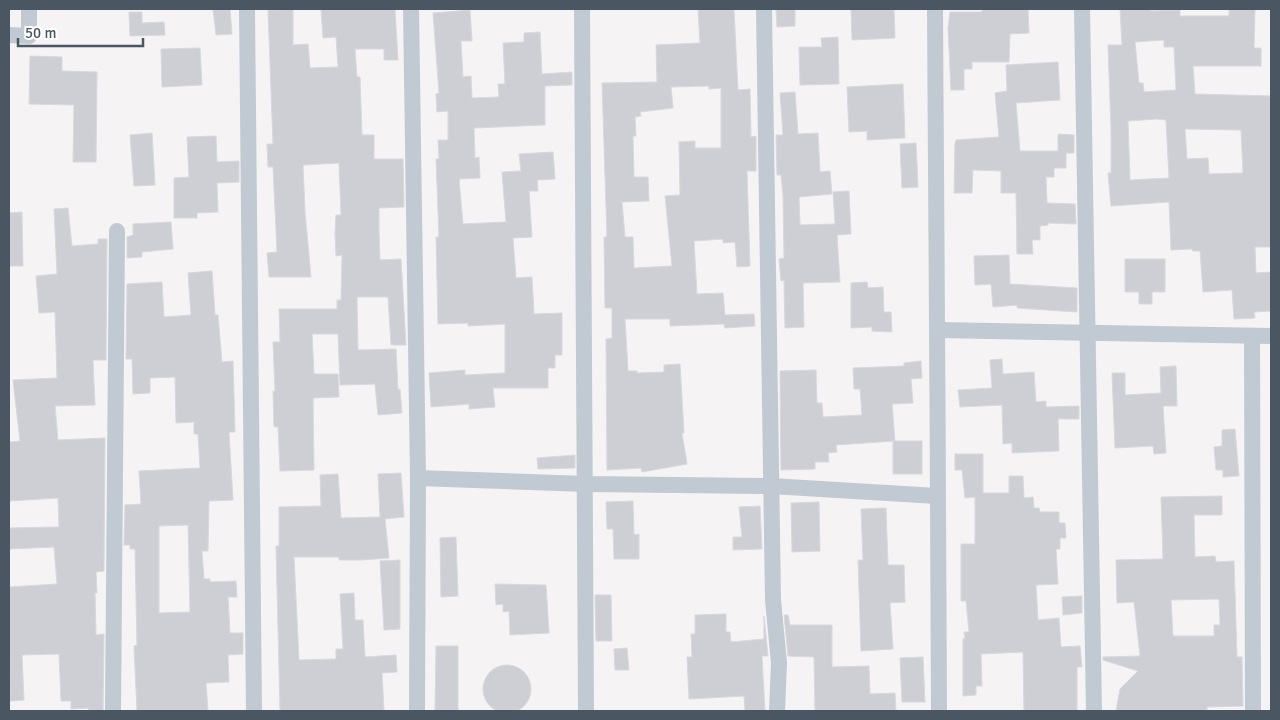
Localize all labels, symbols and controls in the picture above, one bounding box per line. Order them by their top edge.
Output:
scale bar [18,15,142,47]
text: 50 m [25,24,56,42]

